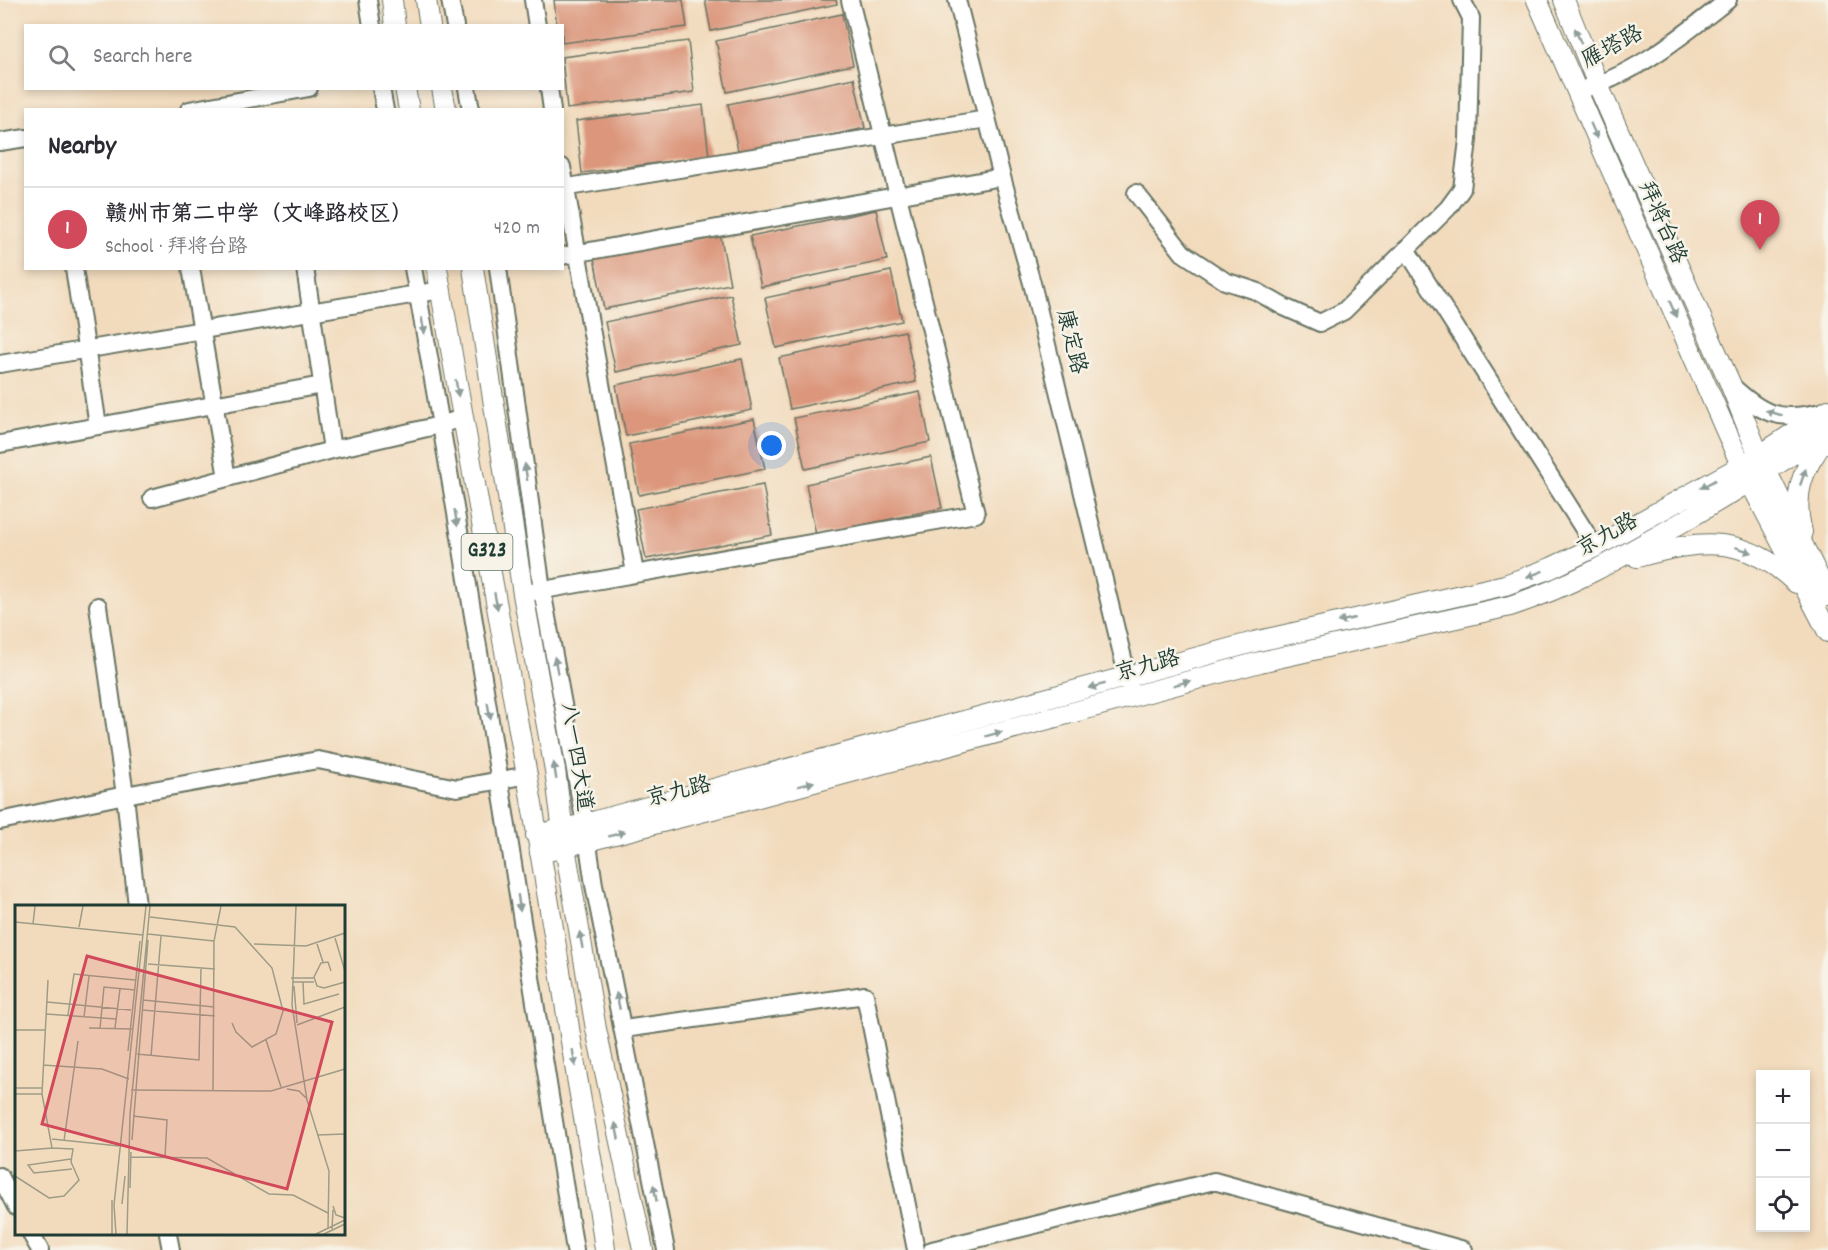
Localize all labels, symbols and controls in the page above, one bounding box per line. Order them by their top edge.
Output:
street label: 雁塔路 [1577,19,1649,77]
search box [24,24,564,90]
one-way arrow [1573,26,1583,44]
icon: search [45,41,78,74]
text: Search here [93,42,192,73]
one-way arrow [1590,122,1599,139]
text: Nearby [48,129,116,166]
street label: 拜将台路 [1629,176,1693,270]
text: 赣州市第二中学（文峰路校区） [105,200,413,231]
pin: 1 [1740,200,1780,250]
text: 1 [65,215,70,243]
text: 420 m [494,215,540,243]
text: School · 拜将台路 [105,234,247,262]
one-way arrow [1668,301,1677,318]
street label: 康定路 [1047,306,1093,378]
one-way arrow [418,317,427,336]
one-way arrow [453,379,462,398]
one-way arrow [1765,407,1783,417]
your location [757,431,786,460]
one-way arrow [521,463,530,482]
one-way arrow [1799,468,1809,486]
one-way arrow [1699,479,1716,489]
street label: 京九路 [1572,506,1644,566]
one-way arrow [452,509,461,528]
road number: G323 [462,534,512,570]
one-way arrow [1736,546,1754,555]
one-way arrow [1526,570,1544,580]
one-way arrow [492,591,501,610]
one-way arrow [1337,616,1355,626]
street label: 京九路 [1112,643,1184,691]
one-way arrow [551,655,560,674]
one-way arrow [1173,678,1191,687]
one-way arrow [1087,682,1105,691]
street label: 八一四大道 [551,700,599,814]
one-way arrow [484,701,493,720]
one-way arrow [985,728,1003,738]
one-way arrow [550,761,559,780]
street label: 京九路 [643,770,715,816]
one-way arrow [797,779,815,788]
one-way arrow [608,828,626,838]
one-way arrow [514,894,523,913]
inset map [15,905,345,1235]
one-way arrow [576,930,585,949]
one-way arrow [613,991,622,1010]
one-way arrow [570,1049,579,1068]
map controls [1756,1070,1810,1232]
button: + [1756,1070,1810,1124]
one-way arrow [612,1122,622,1141]
button: − [1756,1124,1810,1178]
button: locate [1756,1178,1810,1232]
one-way arrow [650,1183,659,1202]

